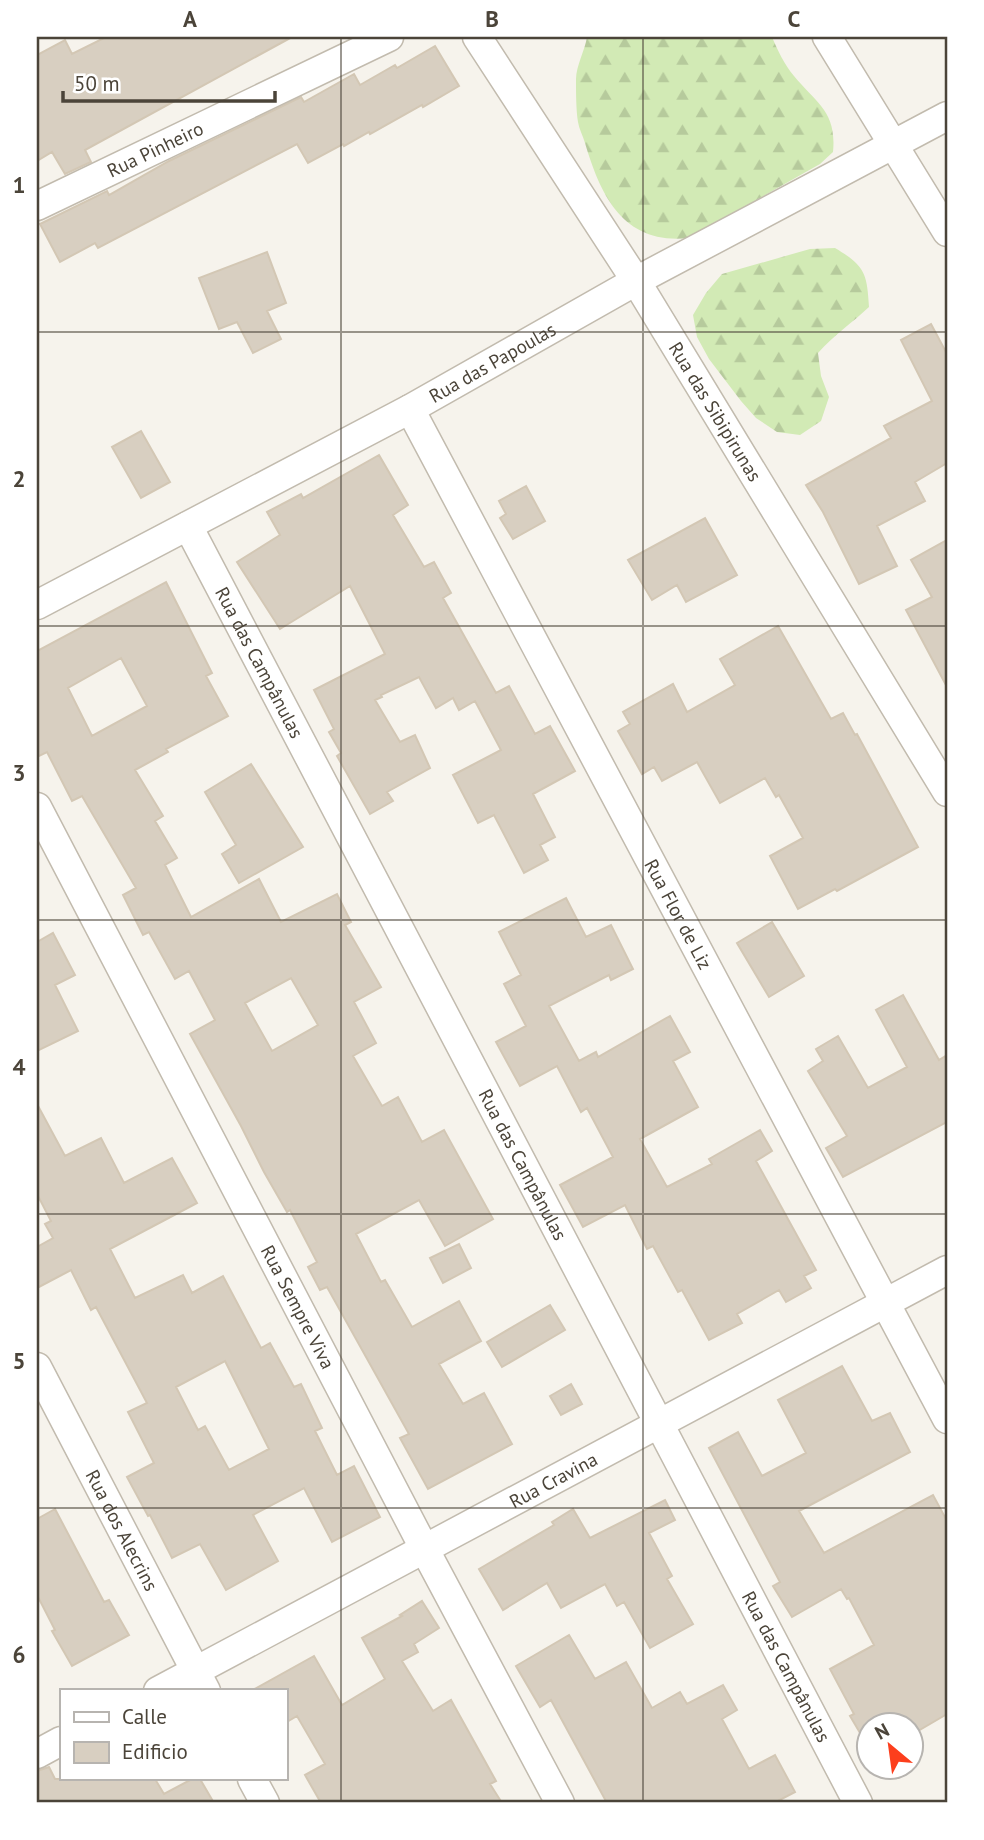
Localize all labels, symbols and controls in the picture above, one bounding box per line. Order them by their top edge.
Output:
text: A [183,4,197,33]
text: B [485,4,499,33]
text: C [788,4,801,33]
scale bar [63,60,275,104]
text: 50 m [74,70,120,97]
street label: Rua Pinheiro [103,116,207,183]
text: 1 [12,170,26,199]
street label: Rua das Papoulas [425,317,560,408]
street label: Rua das Sibipirunas [664,337,767,486]
text: 2 [12,464,26,493]
street label: Rua das Campânulas [210,583,309,742]
text: 3 [12,758,26,787]
street label: Rua Flor de Liz [639,855,718,973]
text: 4 [12,1052,26,1081]
street label: Rua das Campânulas [473,1085,572,1244]
street label: Rua Sempre Viva [256,1241,340,1373]
text: 5 [12,1346,26,1375]
street label: Rua Cravina [505,1447,601,1513]
street label: Rua dos Alecrins [81,1465,164,1595]
street label: Rua das Campânulas [737,1587,836,1746]
text: 6 [12,1640,26,1669]
legend [60,1689,287,1780]
text: Calle [122,1703,167,1730]
north arrow [855,1710,925,1780]
text: N [870,1718,893,1745]
text: Edificio [122,1738,188,1765]

